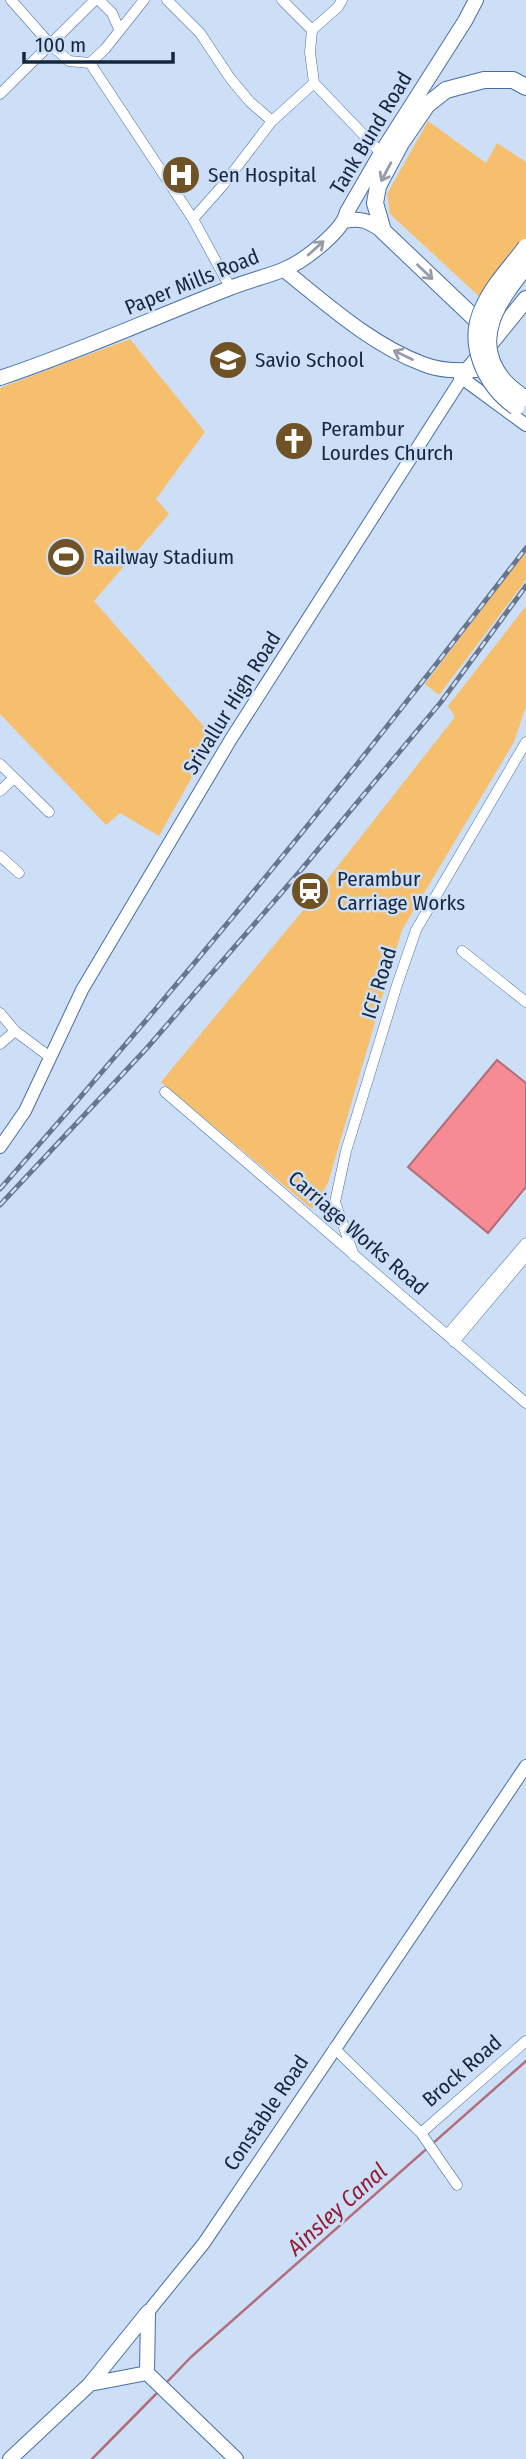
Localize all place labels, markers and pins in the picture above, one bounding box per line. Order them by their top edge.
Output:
hospital icon: Sen Hospital [160,154,202,196]
place label: Sen Hospital [208,162,317,188]
school or university icon: Savio School [207,339,249,381]
place label: Savio School [255,347,365,373]
place label: Perambur Lourdes Church [321,416,453,466]
church icon: Perambur Lourdes Church [273,420,315,462]
sports icon: Railway Stadium [45,536,87,578]
place label: Railway Stadium [93,544,234,570]
place label: Perambur Carriage Works [337,866,465,916]
station icon: Perambur Carriage Works [289,870,331,912]

